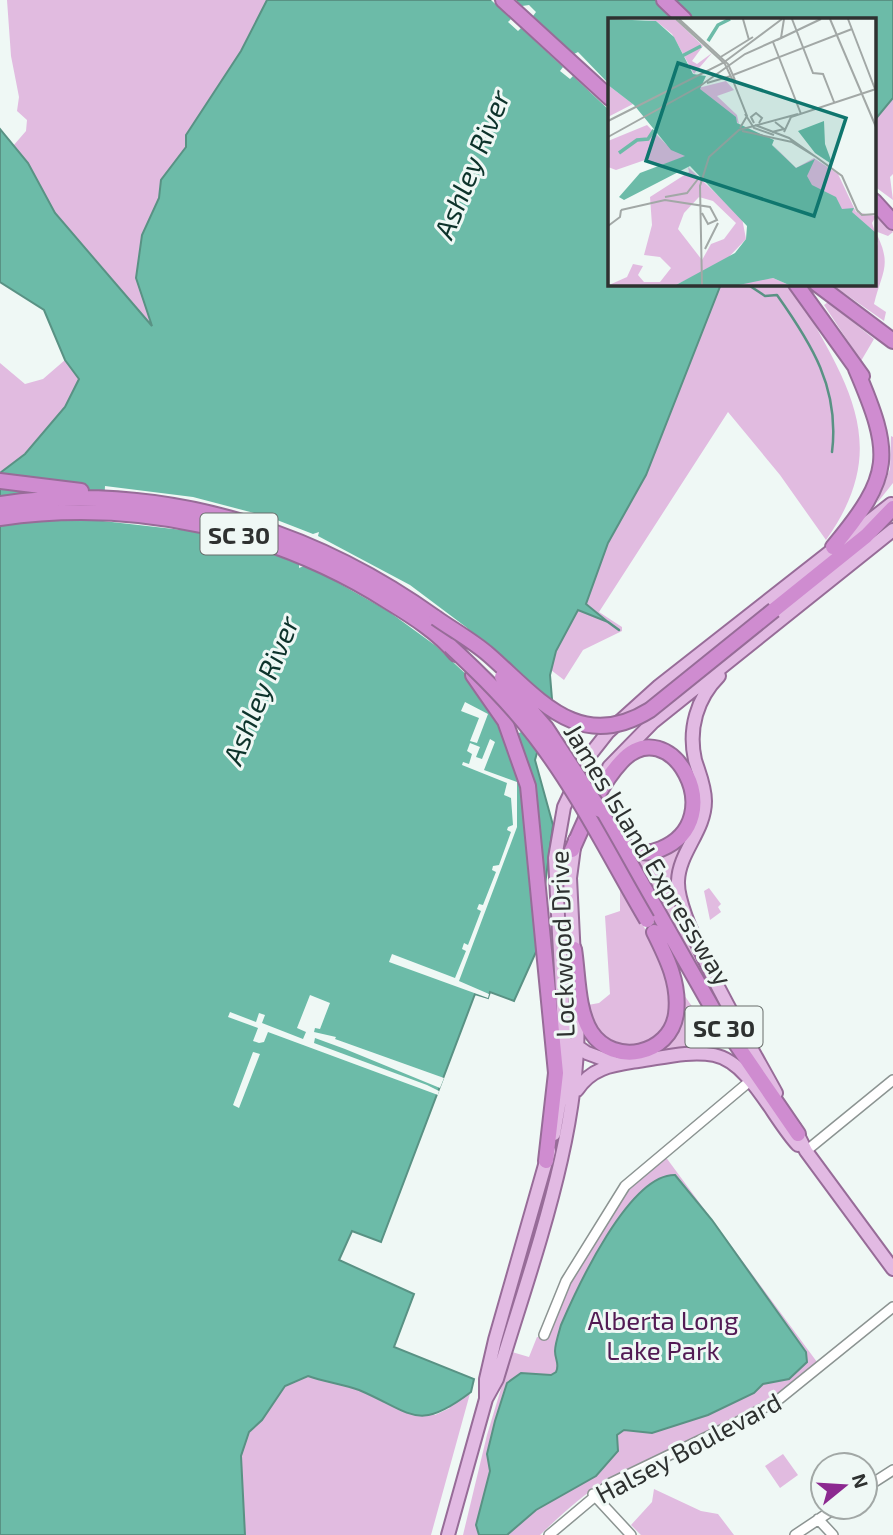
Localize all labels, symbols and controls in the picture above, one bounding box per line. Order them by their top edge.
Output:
inset map [608,18,876,285]
water label: Ashley River [425,84,517,244]
road number: SC 30 [201,514,278,554]
water label: Ashley River [214,610,306,770]
street label: James Island Expressway [558,717,740,991]
street label: Lockwood Drive [542,850,580,1038]
road number: SC 30 [686,1007,762,1048]
park label: Alberta Long Lake Park [588,1304,738,1365]
street label: Halsey Boulevard [590,1385,786,1509]
north arrow [809,1451,879,1521]
text: N [848,1471,874,1491]

